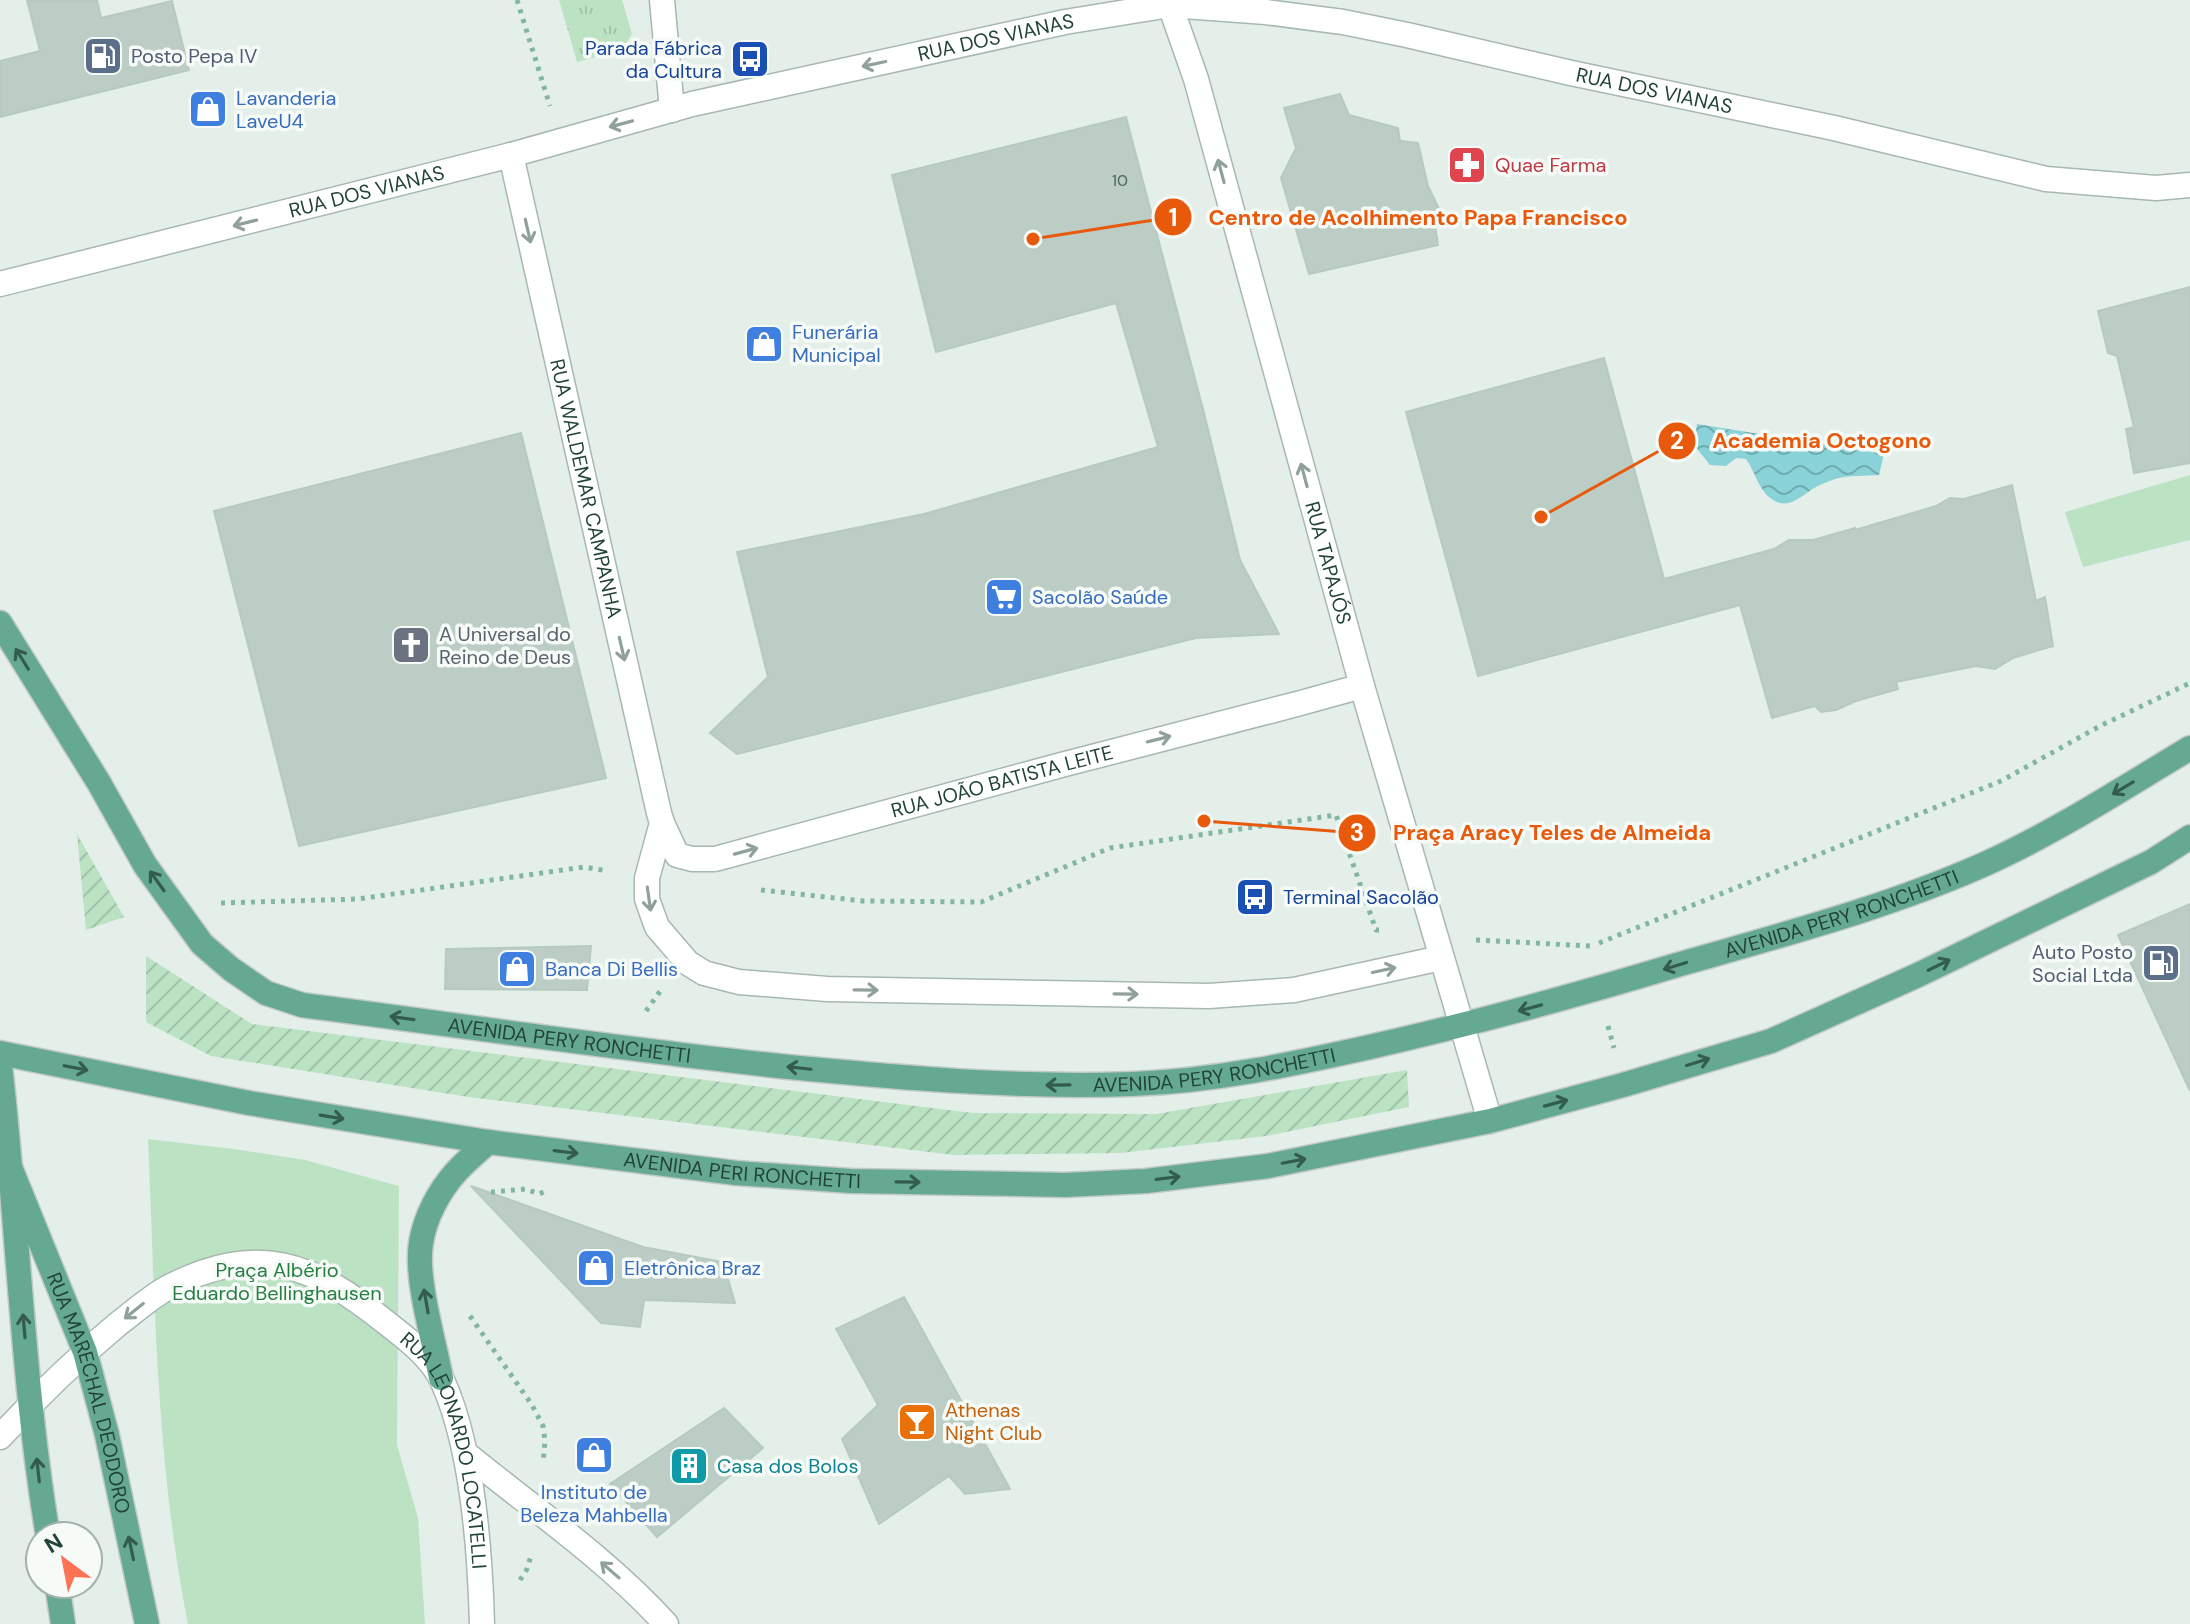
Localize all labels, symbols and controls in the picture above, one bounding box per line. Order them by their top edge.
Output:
street label: RUA DOS VIANAS [915,8,1076,67]
fuel station icon: Posto Pepa IV [82,35,124,77]
place label: Parada Fábrica da Cultura [585,35,722,84]
bus stop icon: Parada Fábrica da Cultura [729,38,771,80]
place label: Posto Pepa IV [131,43,257,69]
one-way arrow [861,57,887,72]
street label: RUA DOS VIANAS [1574,61,1735,119]
place label: Lavanderia LaveU4 [236,85,336,134]
shop icon: Lavanderia LaveU4 [187,88,229,130]
one-way arrow [608,117,634,132]
pharmacy icon: Quae Farma [1446,144,1488,186]
place label: Quae Farma [1495,152,1607,178]
one-way arrow [1212,158,1227,184]
street label: RUA DOS VIANAS [286,159,447,224]
house number: 10 [1112,170,1128,191]
callout: Centro de Acolhimento Papa Francisco [1153,194,1644,240]
text: 1 [1169,202,1177,233]
text: Centro de Acolhimento Papa Francisco [1208,203,1628,232]
one-way arrow [233,216,259,231]
one-way arrow [521,218,536,244]
place label: Funerária Municipal [792,319,881,368]
shop icon: Funerária Municipal [743,323,785,365]
street label: RUA WALDEMAR CAMPANHA [544,356,628,621]
callout: Academia Octogono [1657,418,1948,464]
text: 2 [1670,425,1684,456]
text: Academia Octogono [1712,426,1932,455]
one-way arrow [1296,463,1311,489]
street label: RUA TAPAJÓS [1299,499,1357,627]
supermarket icon: Sacolão Saúde [983,576,1025,618]
place label: Sacolão Saúde [1032,584,1168,610]
place label: A Universal do Reino de Deus [439,621,571,670]
church icon: A Universal do Reino de Deus [390,624,432,666]
one-way arrow [615,635,630,661]
one-way arrow [14,648,30,671]
one-way arrow [1146,731,1172,746]
street label: RUA JOÃO BATISTA LEITE [888,739,1116,824]
one-way arrow [2112,780,2135,796]
callout: Praça Aracy Teles de Almeida [1337,810,1727,856]
text: 3 [1350,817,1364,848]
text: Praça Aracy Teles de Almeida [1393,818,1711,847]
one-way arrow [733,843,759,858]
street label: AVENIDA PERY RONCHETTI [1721,864,1962,964]
one-way arrow [149,871,165,893]
bus stop icon: Terminal Sacolão [1234,876,1276,918]
place label: Terminal Sacolão [1283,884,1439,910]
one-way arrow [642,886,657,911]
place label: Auto Posto Social Ltda [2032,939,2133,988]
fuel station icon: Auto Posto Social Ltda [2140,942,2182,984]
shop icon: Banca Di Bellis [496,948,538,990]
place label: Banca Di Bellis [545,956,678,982]
one-way arrow [1926,957,1950,972]
one-way arrow [1663,960,1688,974]
one-way arrow [1370,962,1396,977]
one-way arrow [852,982,879,998]
one-way arrow [1112,987,1139,1002]
one-way arrow [1517,1001,1543,1016]
one-way arrow [390,1010,415,1025]
street label: AVENIDA PERY RONCHETTI [446,1012,692,1069]
street label: AVENIDA PERY RONCHETTI [1093,1042,1338,1098]
one-way arrow [1685,1054,1710,1068]
one-way arrow [786,1060,813,1075]
one-way arrow [63,1061,89,1076]
one-way arrow [1045,1077,1072,1093]
one-way arrow [1543,1095,1569,1110]
one-way arrow [319,1110,344,1125]
one-way arrow [552,1145,578,1160]
street label: AVENIDA PERI RONCHETTI [622,1146,861,1194]
one-way arrow [1281,1152,1306,1167]
one-way arrow [1154,1171,1181,1186]
one-way arrow [894,1174,921,1189]
shop icon: Eletrônica Braz [575,1247,617,1289]
place label: Eletrônica Braz [624,1255,761,1281]
park label: Praça Albério Eduardo Bellinghausen [172,1257,382,1306]
street label: RUA MARECHAL DEODORO [41,1268,136,1516]
one-way arrow [417,1289,432,1314]
one-way arrow [125,1302,145,1320]
one-way arrow [16,1313,31,1340]
street label: RUA LEONARDO LOCATELLI [395,1326,493,1570]
place label: Athenas Night Club [945,1397,1042,1446]
bar icon: Athenas Night Club [896,1401,938,1443]
shop icon: Instituto de Beleza Mahbella [573,1434,615,1476]
building icon: Casa dos Bolos [668,1445,710,1487]
place label: Casa dos Bolos [717,1453,859,1479]
one-way arrow [31,1457,46,1484]
place label: Instituto de Beleza Mahbella [520,1479,668,1528]
north arrow [24,1520,104,1600]
text: N [39,1527,68,1560]
one-way arrow [123,1535,138,1561]
one-way arrow [600,1562,620,1580]

